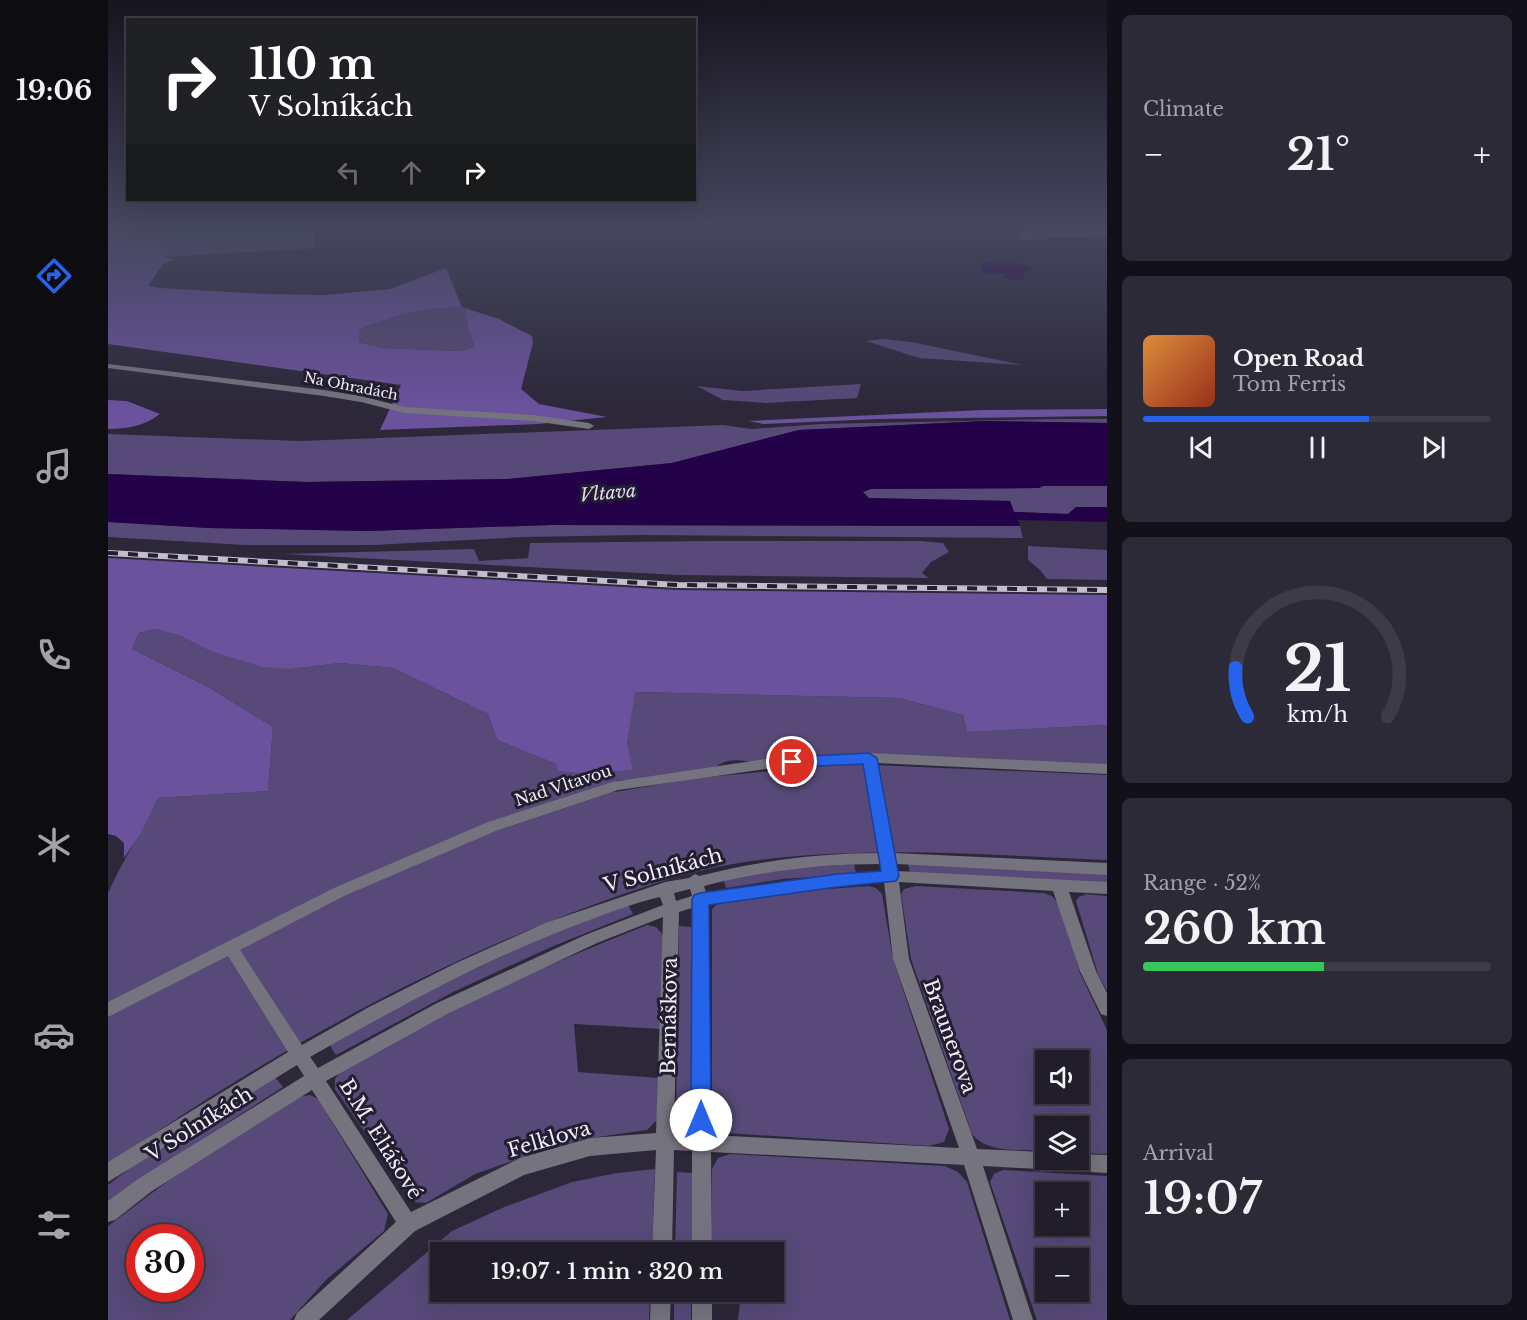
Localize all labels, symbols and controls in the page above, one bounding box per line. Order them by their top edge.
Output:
text: 110 m [249,38,375,90]
icon: right [150,42,228,120]
text: 19:06 [16,74,92,107]
text: V Solníkách [249,90,413,123]
text: Climate [1143,97,1224,121]
text: 21° [1287,126,1350,182]
text: − [1143,134,1164,175]
text: + [1473,134,1491,175]
icon: left [332,156,365,189]
icon: ahead [395,156,428,189]
icon: right [458,156,491,189]
icon: directions [33,255,75,297]
text: Open Road [1233,345,1364,372]
street label: Na Ohradách [303,368,400,404]
text: Tom Ferris [1233,372,1346,396]
icon: previous [1185,431,1218,464]
icon: pause [1301,431,1334,464]
icon: next [1417,431,1450,464]
icon: music [33,445,75,487]
water label: Vltava [579,480,637,506]
text: 21 [1283,630,1351,708]
icon: phone [33,634,75,676]
text: km/h [1287,701,1348,728]
pin [766,736,817,787]
icon: arrive [775,745,808,778]
street label: Nad Vltavou [512,760,614,810]
icon: climate [33,824,75,866]
street label: V Solníkách [600,843,725,898]
text: Range · 52% [1143,871,1261,895]
text: 260 km [1143,900,1326,956]
street label: Bernáškova [656,956,682,1075]
street label: Braunerova [918,976,982,1097]
icon: car [33,1014,75,1056]
map controls [1035,1050,1089,1302]
button: sound [1035,1050,1089,1104]
street label: B.M. Eliášové [334,1074,428,1204]
street label: V Solníkách [140,1081,257,1167]
position arrow [669,1088,733,1152]
street label: Felklova [505,1115,594,1162]
button: layers [1035,1116,1089,1170]
text: Arrival [1143,1141,1214,1165]
text: 19:07 [1143,1170,1262,1226]
button: + [1035,1182,1089,1236]
icon: filters [33,1204,75,1246]
speed limit sign: 30 [126,1224,204,1302]
button: − [1035,1248,1089,1302]
text: 19:07 · 1 min · 320 m [491,1258,723,1285]

